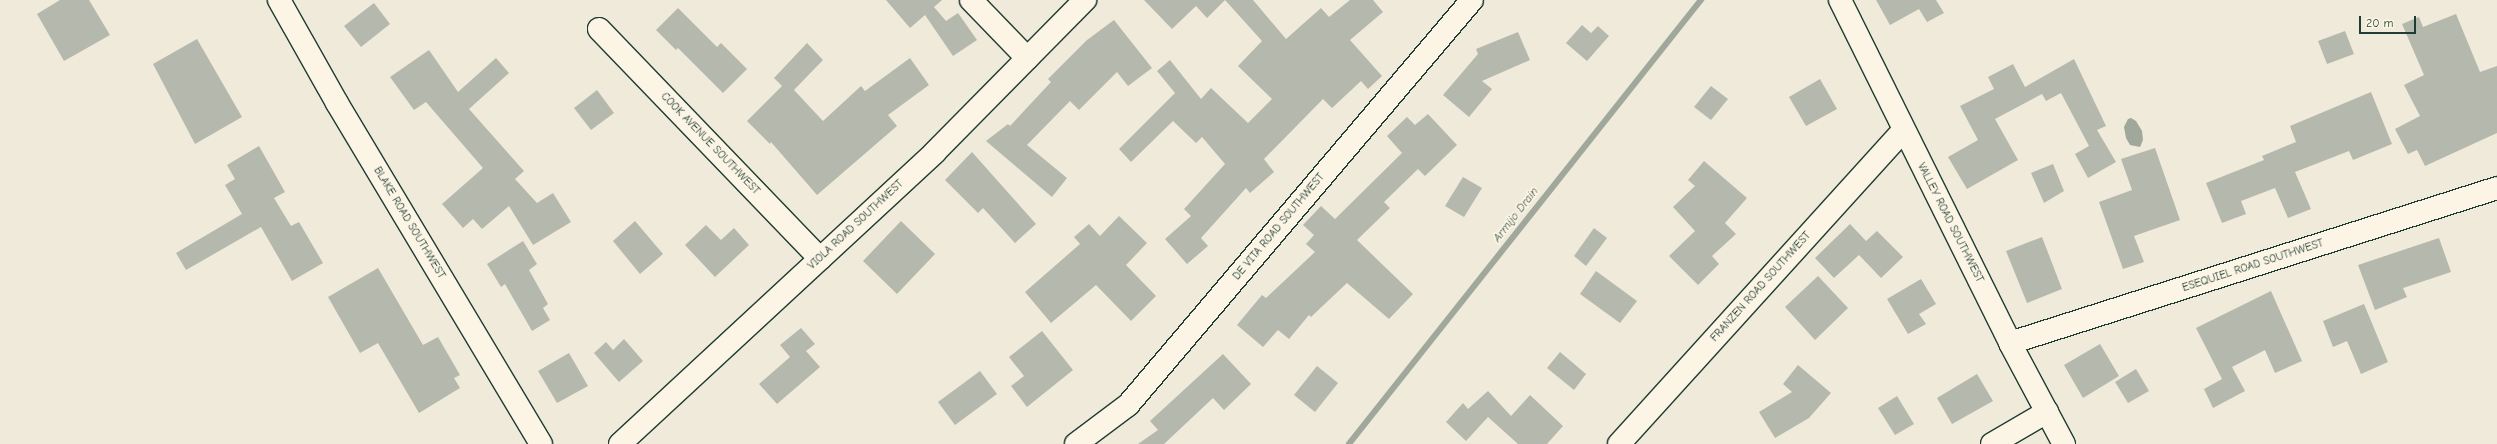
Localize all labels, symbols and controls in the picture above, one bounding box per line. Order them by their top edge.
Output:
scale bar [2361,8,2418,34]
text: 20 m [2366,16,2394,30]
street label: COOK AVENUE SOUTHWEST [658,90,762,198]
street label: VALLEY ROAD SOUTHWEST [1914,161,1986,285]
street label: BLAKE ROAD SOUTHWEST [370,165,448,281]
street label: DE VITA ROAD SOUTHWEST [1230,171,1328,283]
street label: VIOLA ROAD SOUTHWEST [806,177,906,273]
water label: Armijo Drain [1490,185,1542,245]
street label: FRANZEN ROAD SOUTHWEST [1708,229,1814,345]
street label: ESEQUIEL ROAD SOUTHWEST [2181,237,2325,295]

